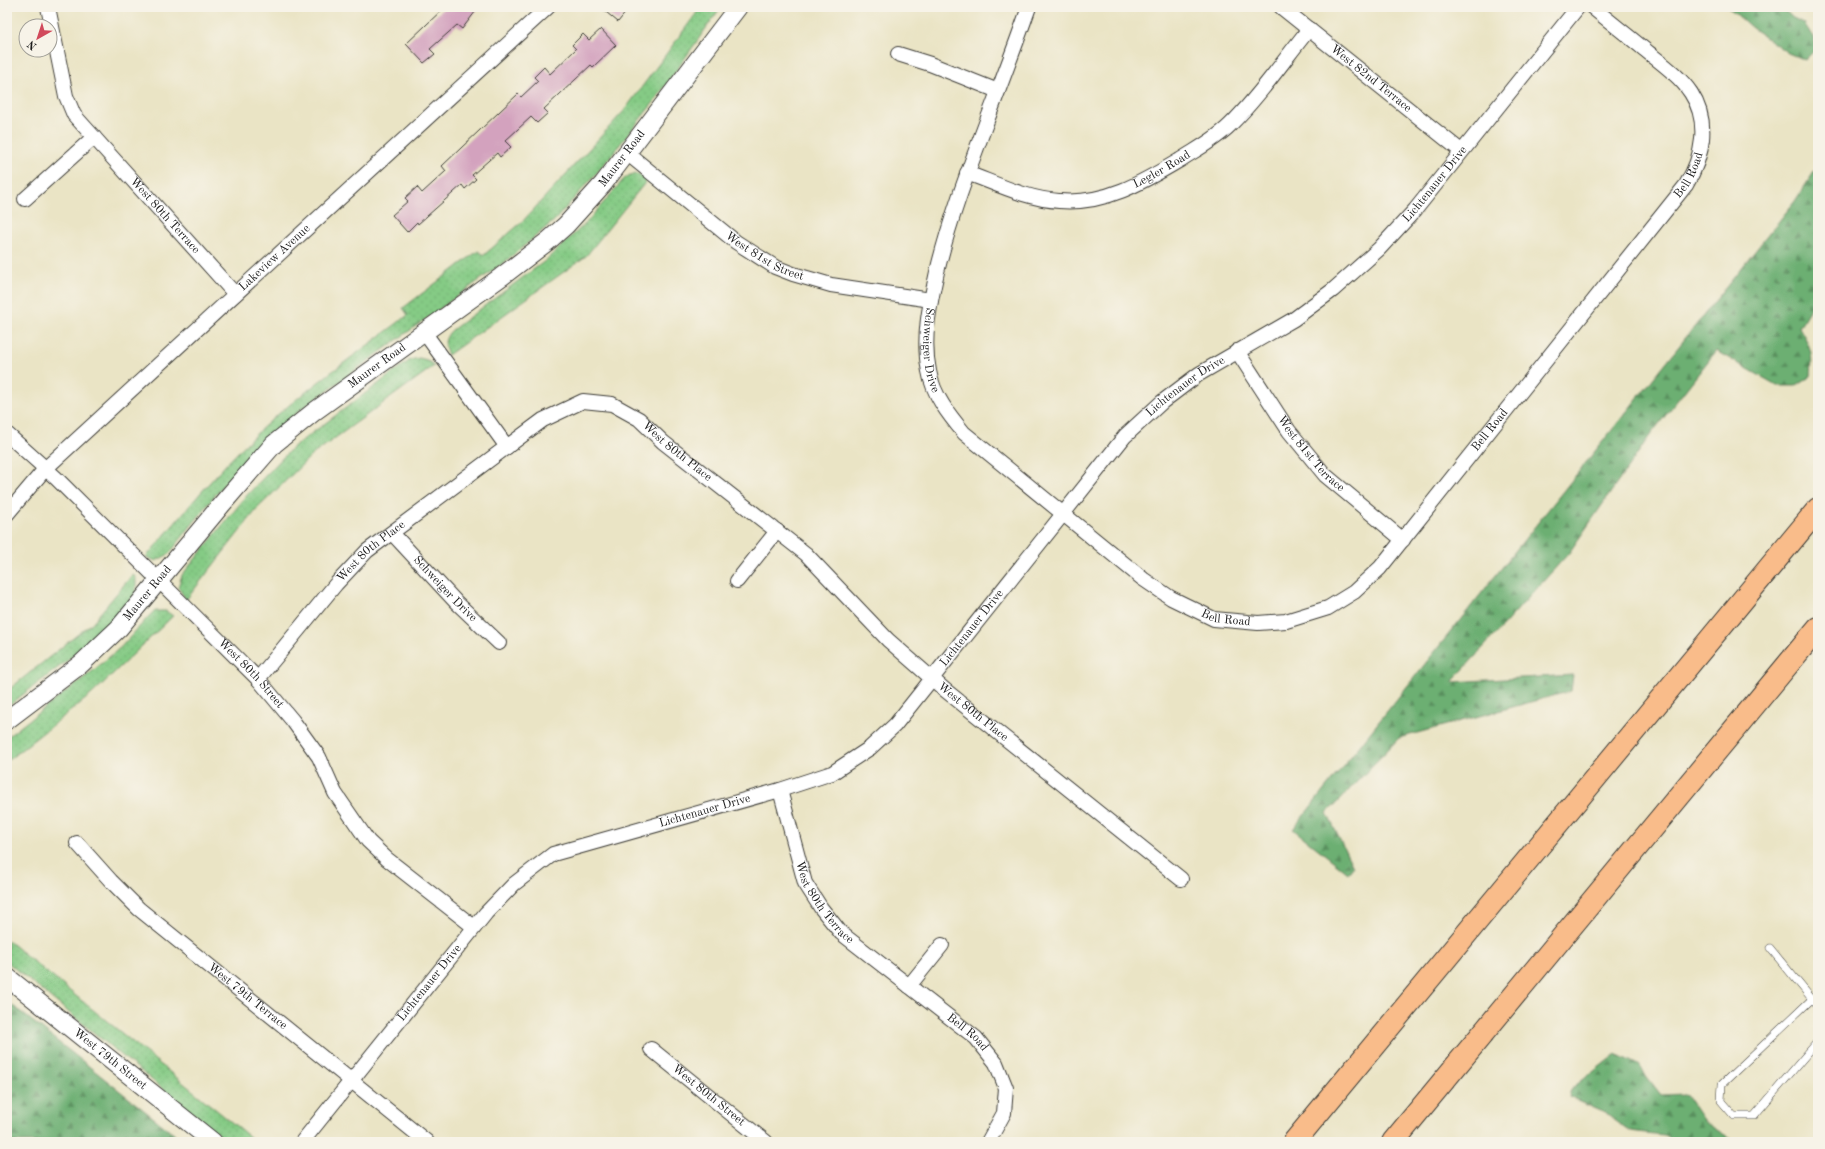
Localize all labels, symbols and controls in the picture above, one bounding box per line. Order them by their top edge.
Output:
north arrow [18,18,58,58]
text: N [25,37,39,52]
street label: West 82nd Terrace [1328,43,1414,115]
street label: Maurer Road [597,128,648,189]
street label: Lichtenauer Drive [1401,144,1470,225]
street label: Legler Road [1131,149,1193,191]
street label: Bell Road [1672,151,1706,201]
street label: West 80th Terrace [127,175,202,257]
street label: Lakeview Avenue [237,222,313,293]
street label: West 81st Street [723,230,805,283]
street label: Schweiger Drive [920,307,941,395]
street label: Maurer Road [346,341,408,391]
street label: Lichtenauer Drive [1144,354,1227,419]
street label: Bell Road [1470,407,1511,454]
street label: West 81st Terrace [1275,414,1347,495]
street label: West 80th Place [640,420,714,484]
street label: West 80th Place [335,519,408,584]
street label: Schweiger Drive [411,554,479,625]
street label: Maurer Road [121,564,174,623]
street label: Lichtenauer Drive [938,587,1006,669]
street label: Bell Road [1199,608,1251,628]
street label: West 80th Street [216,637,286,711]
street label: West 80th Place [935,681,1010,744]
street label: Lichtenauer Drive [658,792,752,830]
street label: West 80th Terrace [793,860,856,947]
street label: Lichtenauer Drive [396,942,464,1024]
street label: West 79th Terrace [206,961,290,1032]
street label: Bell Road [944,1012,990,1054]
street label: West 79th Street [71,1027,149,1092]
street label: West 80th Street [670,1063,747,1128]

